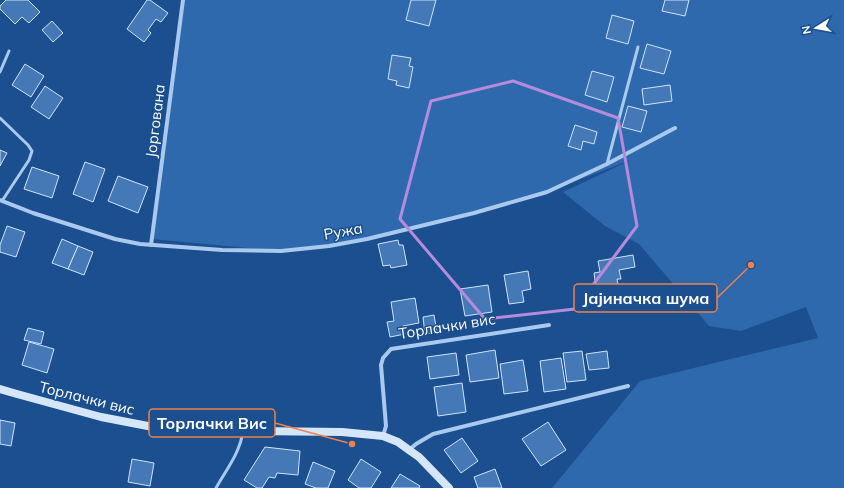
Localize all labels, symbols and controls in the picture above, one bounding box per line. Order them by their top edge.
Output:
north arrow [796,8,836,48]
text: N [799,24,814,35]
street label: Јоргована [141,83,169,159]
street label: Ружа [322,218,364,244]
callout: Јајиначка шума [574,284,717,312]
text: Јајиначка шума [583,288,710,308]
street label: Торлачки вис [397,309,497,343]
street label: Торлачки вис [37,377,137,419]
callout: Торлачки Вис [149,409,275,437]
text: Торлачки Вис [157,413,267,433]

